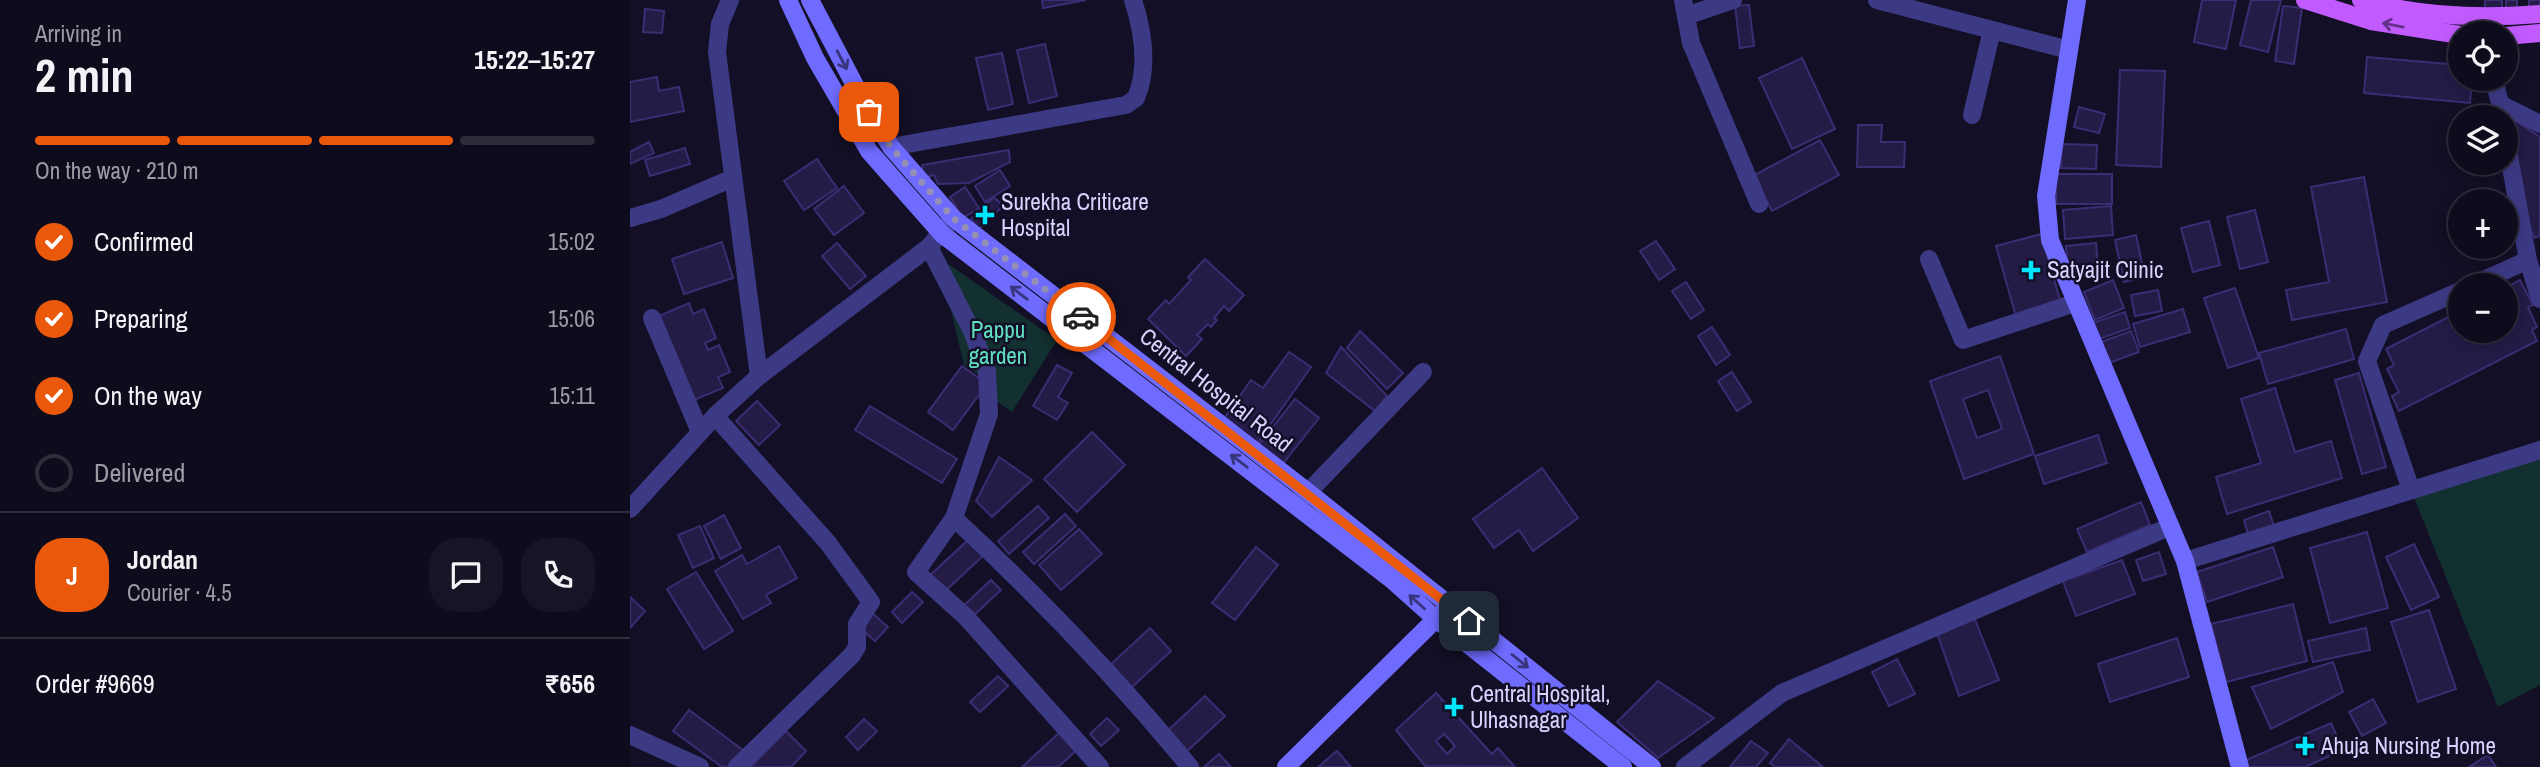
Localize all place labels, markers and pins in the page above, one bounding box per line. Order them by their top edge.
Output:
pin [839,82,899,142]
place label: Surekha Criticare Hospital [1001,186,1149,243]
marker: Surekha Criticare Hospital [975,205,995,225]
place label: Satyajit Clinic [2047,254,2163,285]
marker: Satyajit Clinic [2021,260,2041,280]
pin [1439,591,1499,651]
place label: Central Hospital, Ulhasnagar [1470,678,1610,735]
marker: Central Hospital, Ulhasnagar [1444,697,1464,717]
place label: Ahuja Nursing Home [2320,730,2496,761]
marker: Ahuja Nursing Home [2295,736,2315,756]

